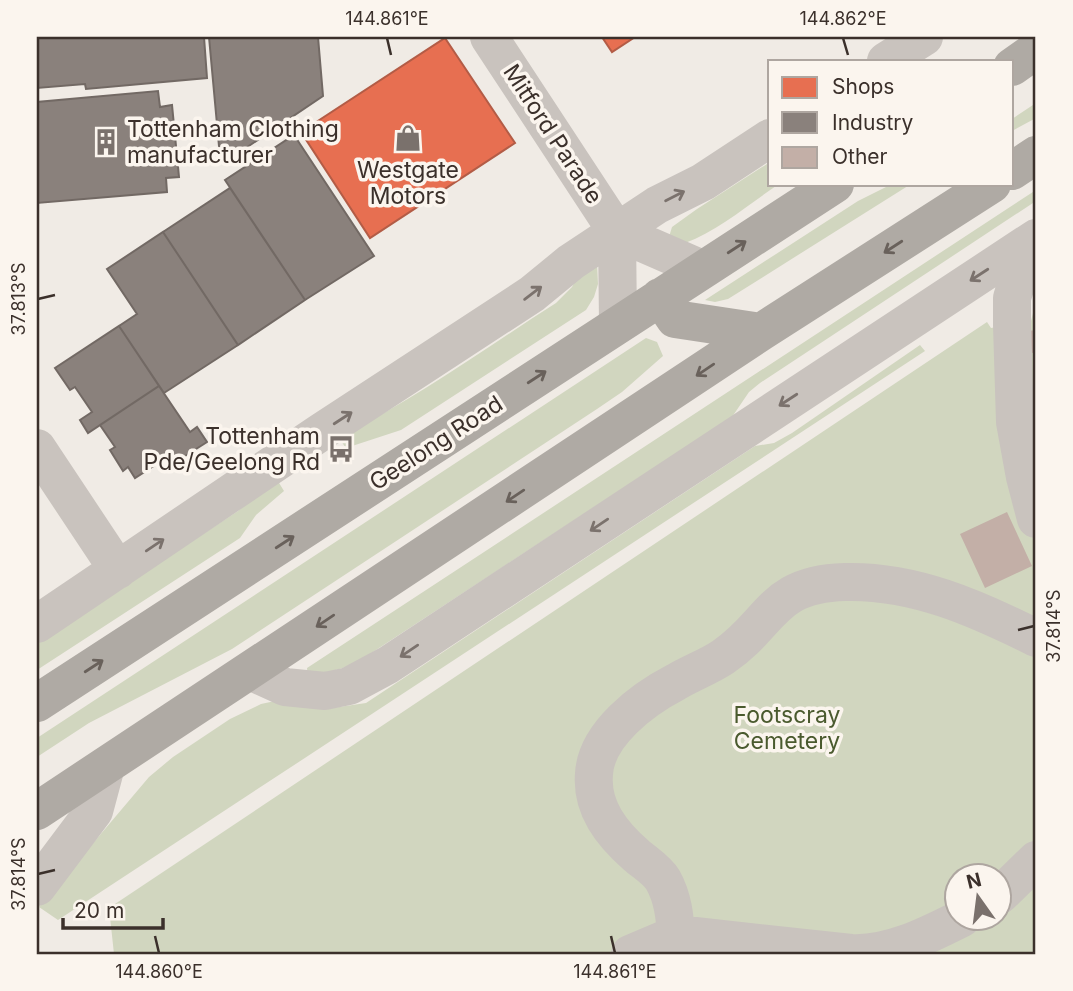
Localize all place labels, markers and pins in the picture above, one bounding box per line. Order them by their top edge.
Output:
place label: Tottenham Clothing manufacturer [127,115,339,169]
shop icon: Westgate Motors [393,123,423,153]
building icon: Tottenham Clothing manufacturer [91,127,121,157]
place label: Westgate Motors [357,156,459,210]
place label: Tottenham Pde/Geelong Rd [144,422,320,476]
bus stop icon: Tottenham Pde/Geelong Rd [326,434,356,464]

